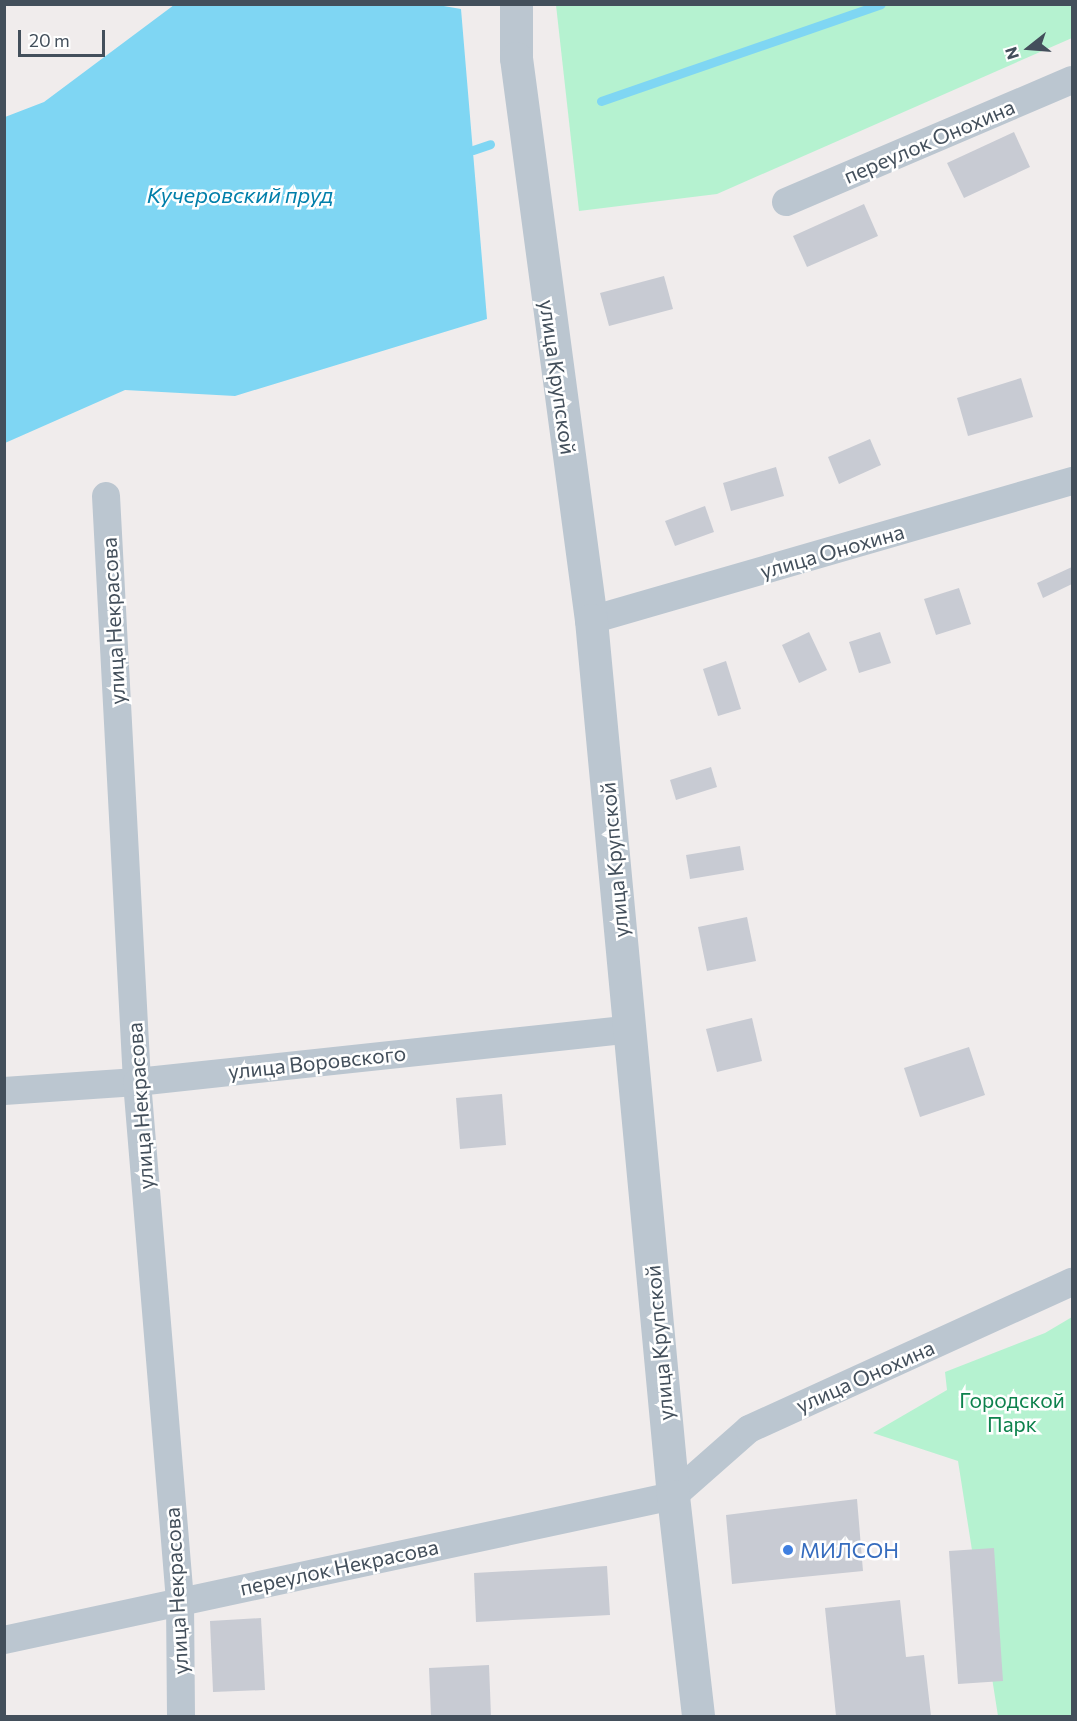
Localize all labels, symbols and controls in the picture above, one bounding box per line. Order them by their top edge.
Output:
scale bar [21,18,108,56]
north arrow [999,18,1059,78]
text: 20 m [29,29,70,51]
text: N [1000,45,1022,62]
street label: переулок Онохина [840,94,1018,188]
water label: Кучеровский пруд [147,182,333,208]
street label: улица Крупской [535,298,581,456]
street label: улица Онохина [757,518,907,584]
street label: улица Некрасова [96,537,130,705]
street label: улица Крупской [595,781,633,939]
street label: улица Некрасова [122,1022,158,1190]
street label: улица Воровского [227,1040,407,1084]
street label: улица Крупской [640,1264,678,1422]
street label: улица Онохина [792,1334,938,1418]
park label: Городской Парк [959,1387,1065,1437]
street label: улица Некрасова [159,1507,193,1675]
street label: переулок Некрасова [237,1534,441,1600]
place label: МИЛСОН [800,1537,899,1563]
marker: МИЛСОН [781,1543,795,1557]

